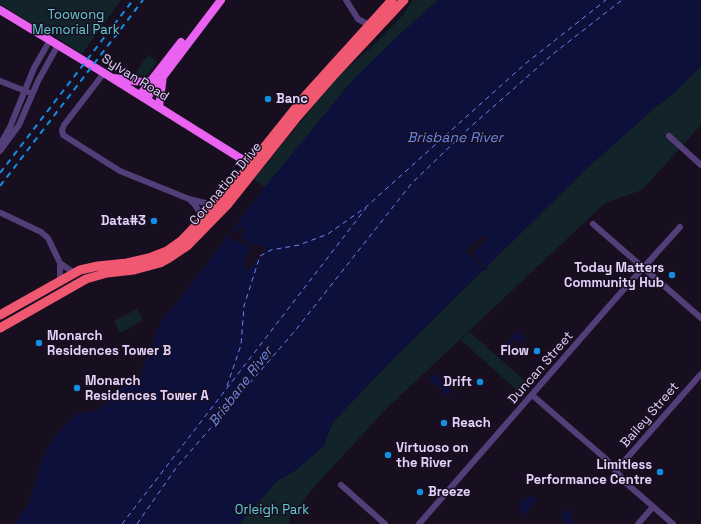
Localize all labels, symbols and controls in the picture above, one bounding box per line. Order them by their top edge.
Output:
park label: Toowong Memorial Park [32,7,120,38]
street label: Sylvan Road [98,51,172,105]
place label: Banc [276,91,308,107]
marker: Banc [263,94,273,104]
water label: Brisbane River [407,130,503,146]
street label: Coronation Drive [187,139,265,229]
place label: Data#3 [101,213,146,229]
marker: Data#3 [149,216,159,226]
place label: Today Matters Community Hub [564,260,664,291]
marker: Today Matters Community Hub [667,270,677,280]
place label: Monarch Residences Tower B [47,328,171,359]
street label: Duncan Street [505,329,577,407]
marker: Monarch Residences Tower B [34,338,44,348]
place label: Flow [500,343,529,359]
water label: Brisbane River [205,344,277,430]
marker: Flow [532,346,542,356]
place label: Monarch Residences Tower A [85,373,209,404]
place label: Drift [443,374,472,390]
marker: Drift [475,377,485,387]
street label: Bailey Street [617,379,683,451]
marker: Monarch Residences Tower A [72,383,82,393]
place label: Reach [452,415,491,431]
marker: Reach [439,418,449,428]
place label: Virtuoso on the River [396,440,469,471]
marker: Virtuoso on the River [383,450,393,460]
place label: Limitless Performance Centre [526,457,652,488]
marker: Limitless Performance Centre [655,467,665,477]
place label: Breeze [428,484,471,500]
marker: Breeze [415,487,425,497]
park label: Orleigh Park [235,502,309,518]

